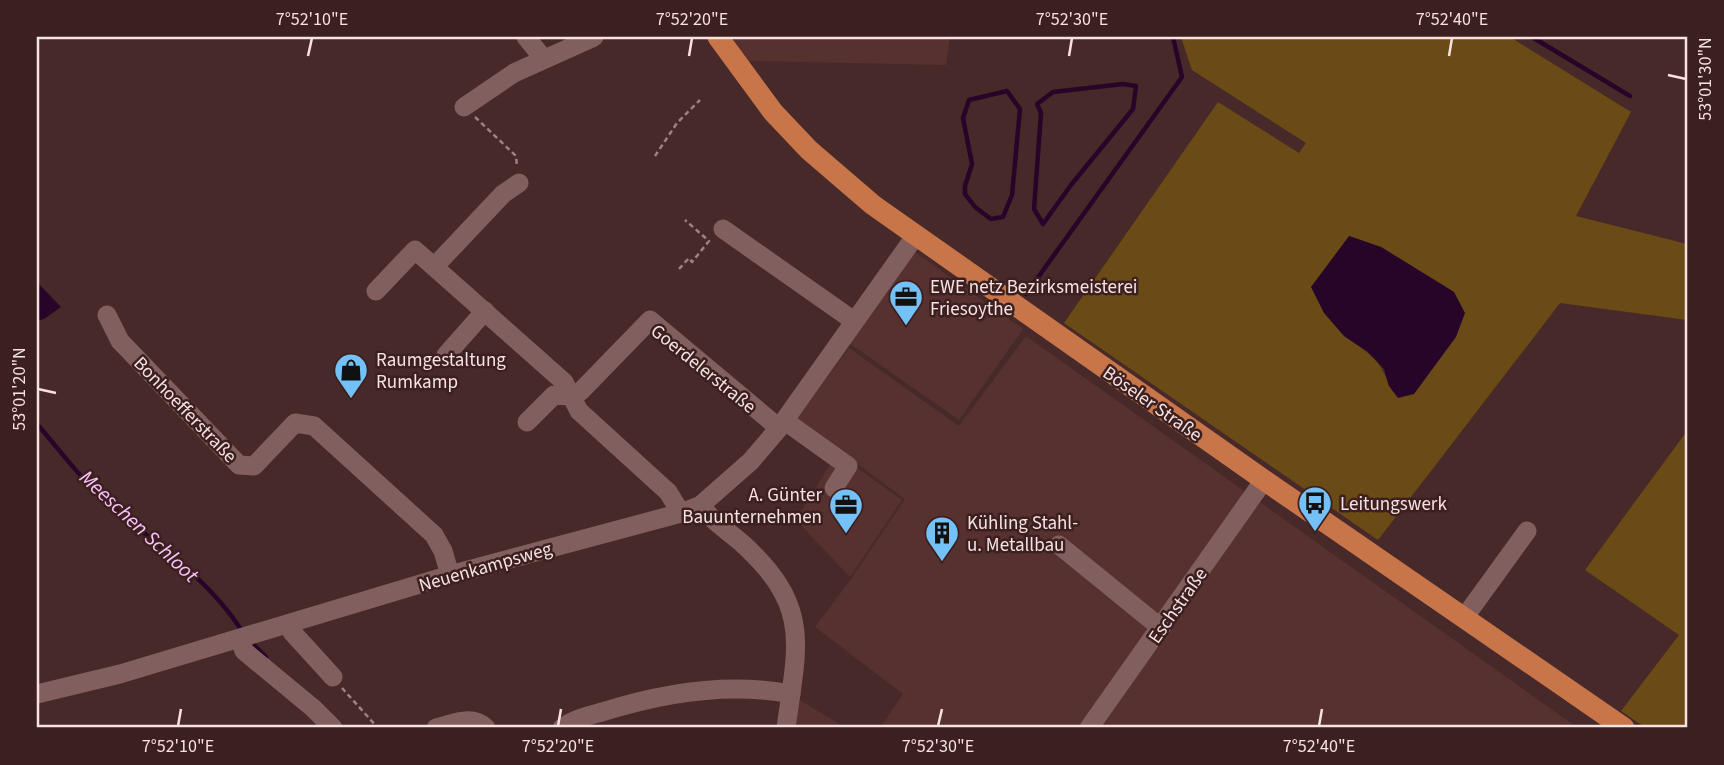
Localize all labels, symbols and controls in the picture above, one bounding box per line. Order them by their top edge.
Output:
text: 7°52'10"E [276,7,348,32]
text: 7°52'20"E [656,7,728,32]
text: 7°52'30"E [1036,7,1108,32]
text: 7°52'40"E [1416,7,1488,32]
text: 53°01'30"N [1693,37,1718,121]
place label: EWE netz Bezirksmeisterei Friesoythe [930,274,1138,323]
office icon: EWE netz Bezirksmeisterei Friesoythe [887,278,925,327]
street label: Goerdelerstraße [645,318,762,420]
text: 53°01'20"N [7,347,32,431]
place label: Raumgestaltung Rumkamp [376,347,506,396]
street label: Bonhoefferstraße [127,351,243,469]
shop icon: Raumgestaltung Rumkamp [332,351,370,400]
street label: Böseler Straße [1097,360,1207,448]
water label: Meeschen Schloot [73,463,206,590]
place label: A. Günter Bauunternehmen [682,482,822,531]
bus stop icon: Leitungswerk [1296,484,1334,533]
office icon: A. Günter Bauunternehmen [827,486,865,535]
place label: Leitungswerk [1340,491,1447,518]
place label: Kühling Stahl- u. Metallbau [967,510,1078,559]
building icon: Kühling Stahl- u. Metallbau [923,514,961,563]
street label: Neuenkampsweg [416,535,556,599]
street label: Eschstraße [1142,562,1214,649]
text: 7°52'10"E [142,734,214,759]
text: 7°52'20"E [522,734,594,759]
text: 7°52'30"E [902,734,974,759]
text: 7°52'40"E [1283,734,1355,759]

